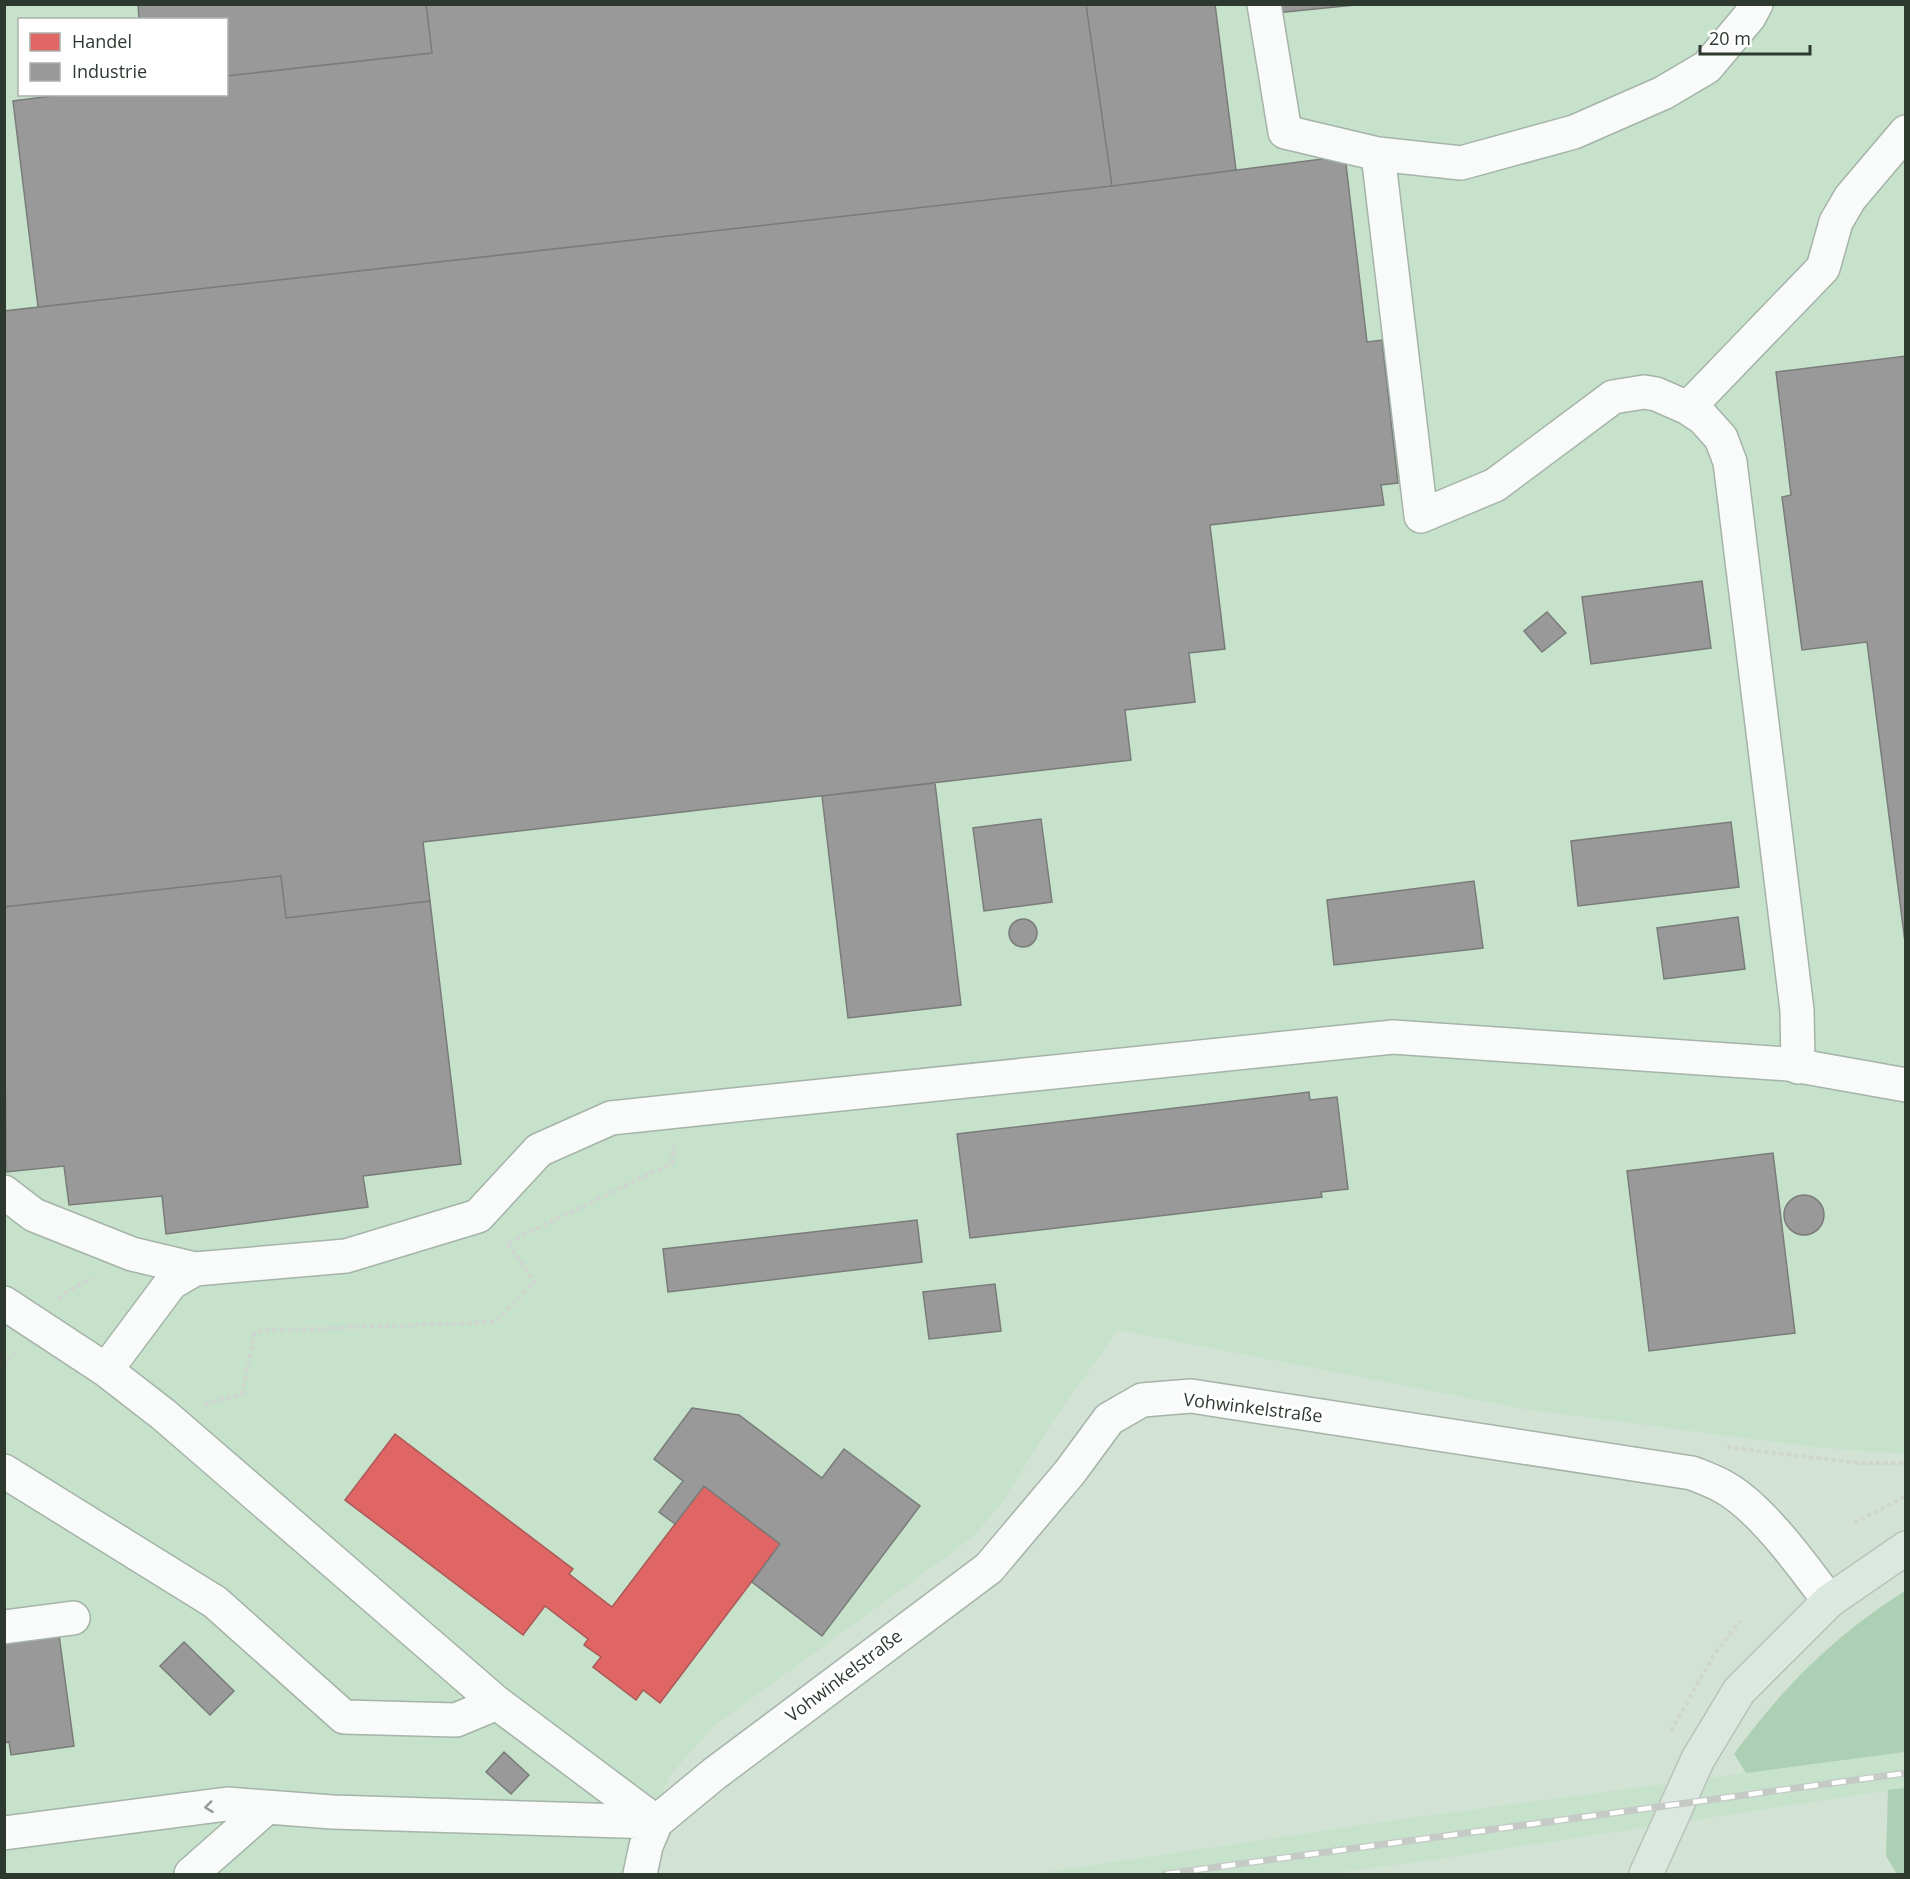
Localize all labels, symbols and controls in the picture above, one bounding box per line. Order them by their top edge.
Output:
legend [18,18,228,96]
scale bar [1700,18,1810,56]
text: 20 m [1709,26,1751,50]
text: Handel [72,29,132,53]
text: Industrie [72,59,147,83]
street label: Vohwinkelstraße [1182,1387,1324,1427]
street label: Vohwinkelstraße [780,1624,906,1727]
one-way arrow [205,1800,214,1812]

